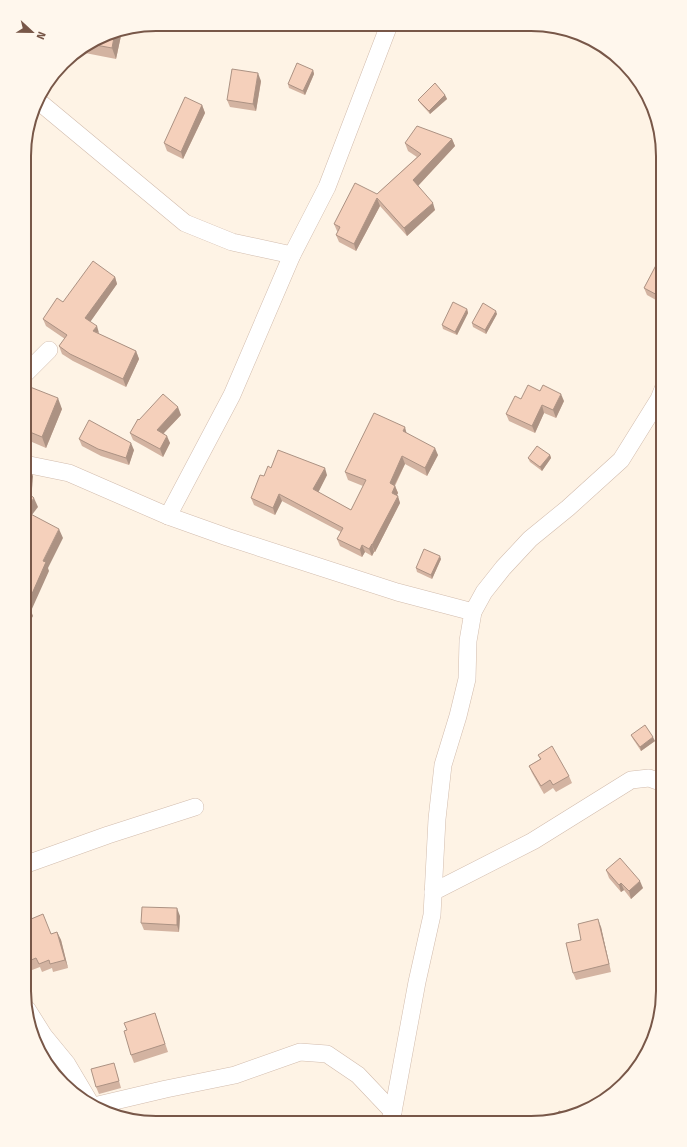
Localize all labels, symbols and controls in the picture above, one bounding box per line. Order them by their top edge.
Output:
north arrow [12,12,52,52]
text: N [33,30,48,41]

